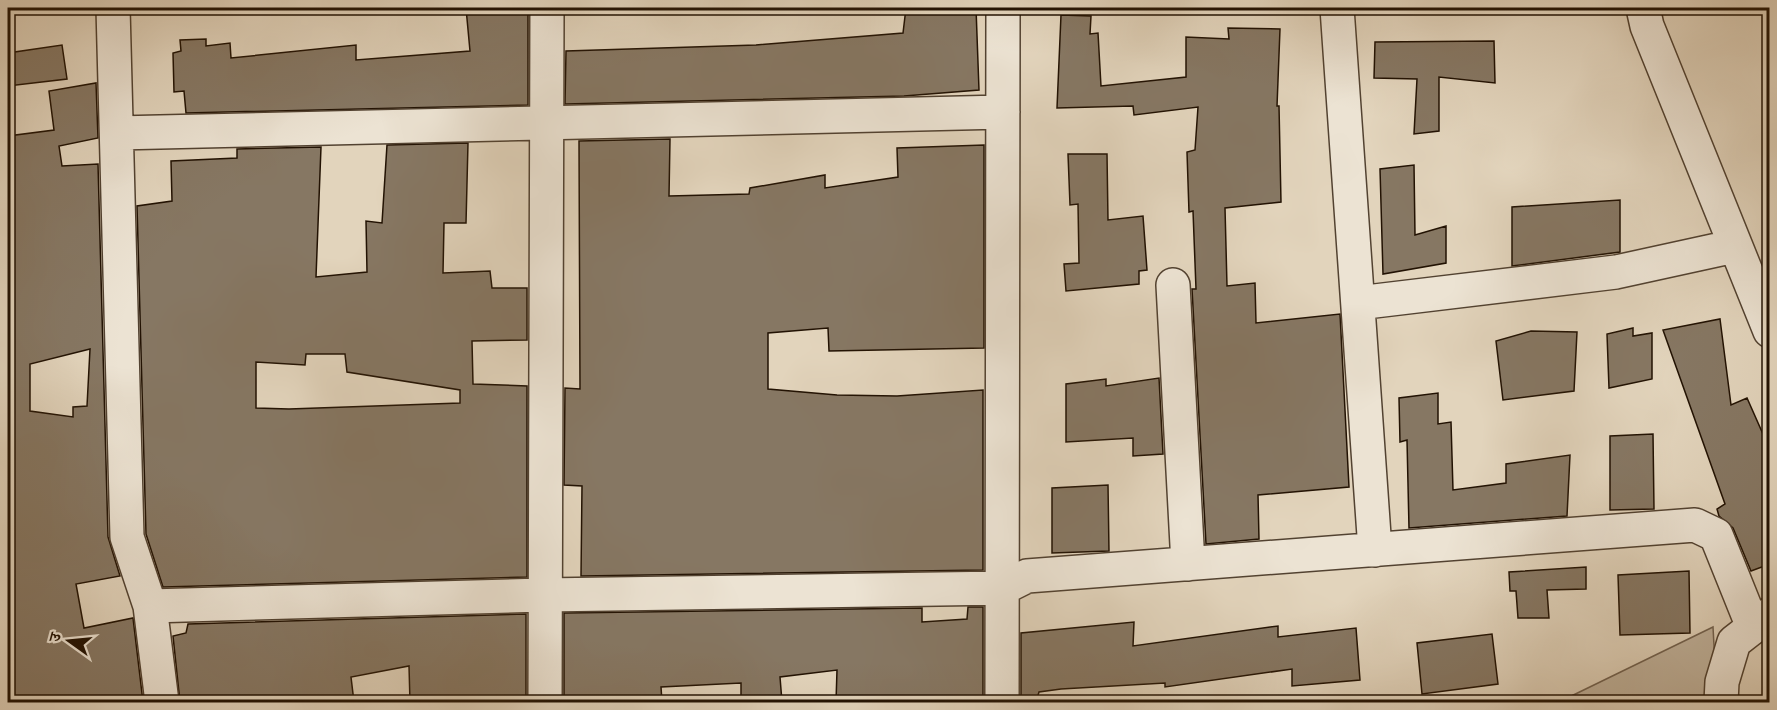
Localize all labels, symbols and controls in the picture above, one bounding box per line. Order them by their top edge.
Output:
north arrow [39,611,99,671]
text: उ [44,629,68,645]

